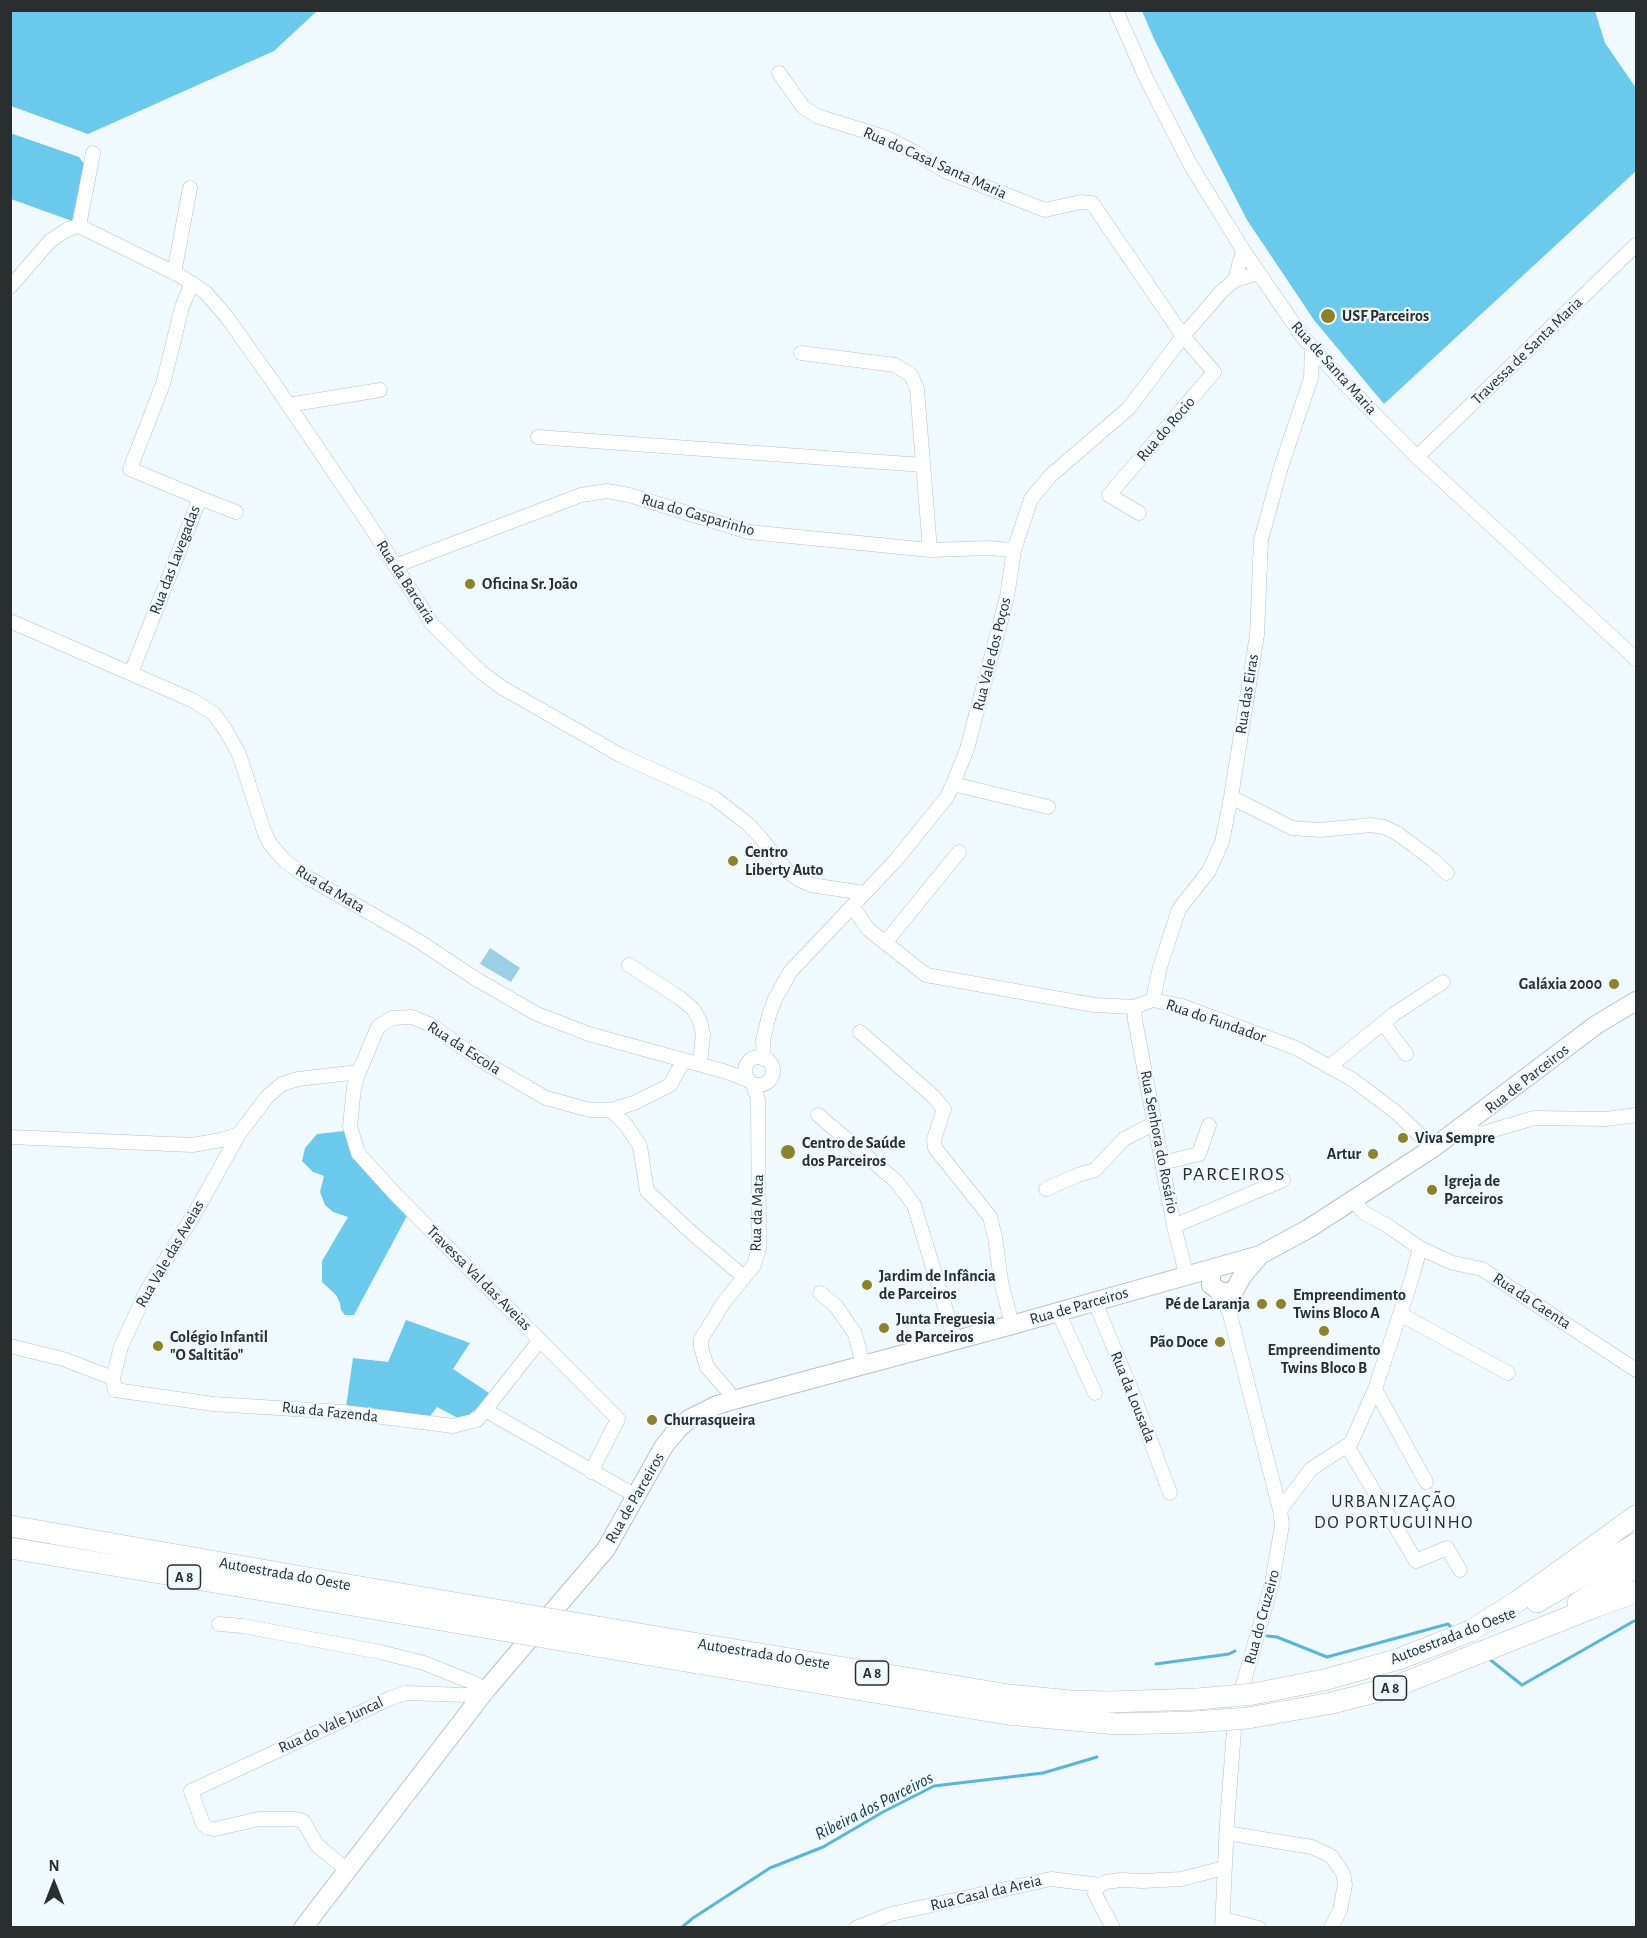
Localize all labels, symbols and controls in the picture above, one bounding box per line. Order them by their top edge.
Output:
street label: Rua do Casal Santa Maria [860,123,1010,203]
street label: Travessa de Santa Maria [1467,293,1587,409]
place label: USF Parceiros [1342,306,1429,326]
marker: USF Parceiros [1319,307,1337,325]
street label: Rua de Santa Maria [1287,317,1381,419]
street label: Rua do Rocio [1133,393,1199,465]
street label: Rua do Gasparinho [639,490,757,540]
street label: Rua das Lavegadas [145,503,205,617]
street label: Rua da Barcaria [372,537,440,627]
place label: Oficina Sr. João [482,574,578,594]
marker: Oficina Sr. João [463,577,477,591]
street label: Rua Vale dos Poços [969,595,1015,713]
street label: Rua das Eiras [1231,653,1263,735]
place label: Centro Liberty Auto [745,842,823,880]
marker: Centro Liberty Auto [726,854,740,868]
street label: Rua da Mata [292,861,368,917]
place label: Galáxia 2000 [1519,974,1602,994]
marker: Galáxia 2000 [1607,977,1621,991]
street label: Rua do Fundador [1163,995,1269,1047]
street label: Rua da Escola [424,1017,504,1079]
street label: Rua de Parceiros [1481,1040,1573,1118]
street label: Rua Senhora do Rosário [1136,1069,1182,1215]
place label: Viva Sempre [1415,1128,1495,1148]
marker: Viva Sempre [1396,1131,1410,1145]
place label: Centro de Saúde dos Parceiros [802,1133,905,1171]
marker: Centro de Saúde dos Parceiros [779,1143,797,1161]
place label: Artur [1327,1144,1361,1164]
marker: Artur [1366,1147,1380,1161]
district label: PARCEIROS [1182,1162,1286,1186]
place label: Igreja de Parceiros [1444,1171,1503,1209]
street label: Rua da Mata [746,1174,768,1252]
marker: Igreja de Parceiros [1425,1183,1439,1197]
street label: Rua Vale das Aveias [132,1197,208,1311]
street label: Travessa Val das Aveias [422,1221,536,1335]
place label: Jardim de Infância de Parceiros [879,1266,996,1304]
street label: Rua da Caenta [1489,1269,1575,1333]
marker: Jardim de Infância de Parceiros [860,1278,874,1292]
street label: Rua de Parceiros [1027,1283,1131,1329]
place label: Empreendimento Twins Bloco A [1293,1285,1406,1323]
place label: Pé de Laranja [1165,1294,1250,1314]
marker: Pé de Laranja [1255,1297,1269,1311]
marker: Empreendimento Twins Bloco A [1274,1297,1288,1311]
place label: Junta Freguesia de Parceiros [896,1309,995,1347]
marker: Junta Freguesia de Parceiros [877,1321,891,1335]
marker: Empreendimento Twins Bloco B [1317,1324,1331,1338]
place label: Colégio Infantil "O Saltitão" [170,1327,268,1365]
place label: Pão Doce [1149,1332,1208,1352]
marker: Pão Doce [1213,1335,1227,1349]
marker: Colégio Infantil "O Saltitão" [151,1339,165,1353]
place label: Empreendimento Twins Bloco B [1268,1340,1380,1378]
street label: Rua da Lousada [1106,1349,1160,1445]
street label: Rua da Fazenda [281,1397,379,1427]
place label: Churrasqueira [664,1410,755,1430]
marker: Churrasqueira [645,1413,659,1427]
street label: Rua de Parceiros [601,1449,669,1547]
district label: URBANIZAÇÃO DO PORTUGUINHO [1314,1491,1474,1534]
street label: Autoestrada do Oeste [218,1553,352,1595]
road number: A 8 [168,1565,201,1589]
street label: Rua do Cruzeiro [1240,1567,1284,1667]
street label: Autoestrada do Oeste [1387,1603,1519,1669]
street label: Autoestrada do Oeste [697,1634,831,1674]
road number: A 8 [856,1661,888,1685]
road number: A 8 [1374,1676,1406,1700]
street label: Rua do Vale Juncal [276,1692,386,1758]
water label: Ribeira dos Parceiros [811,1767,937,1845]
north arrow [24,1854,84,1914]
text: N [48,1858,60,1874]
street label: Rua Casal da Areia [929,1871,1043,1915]

